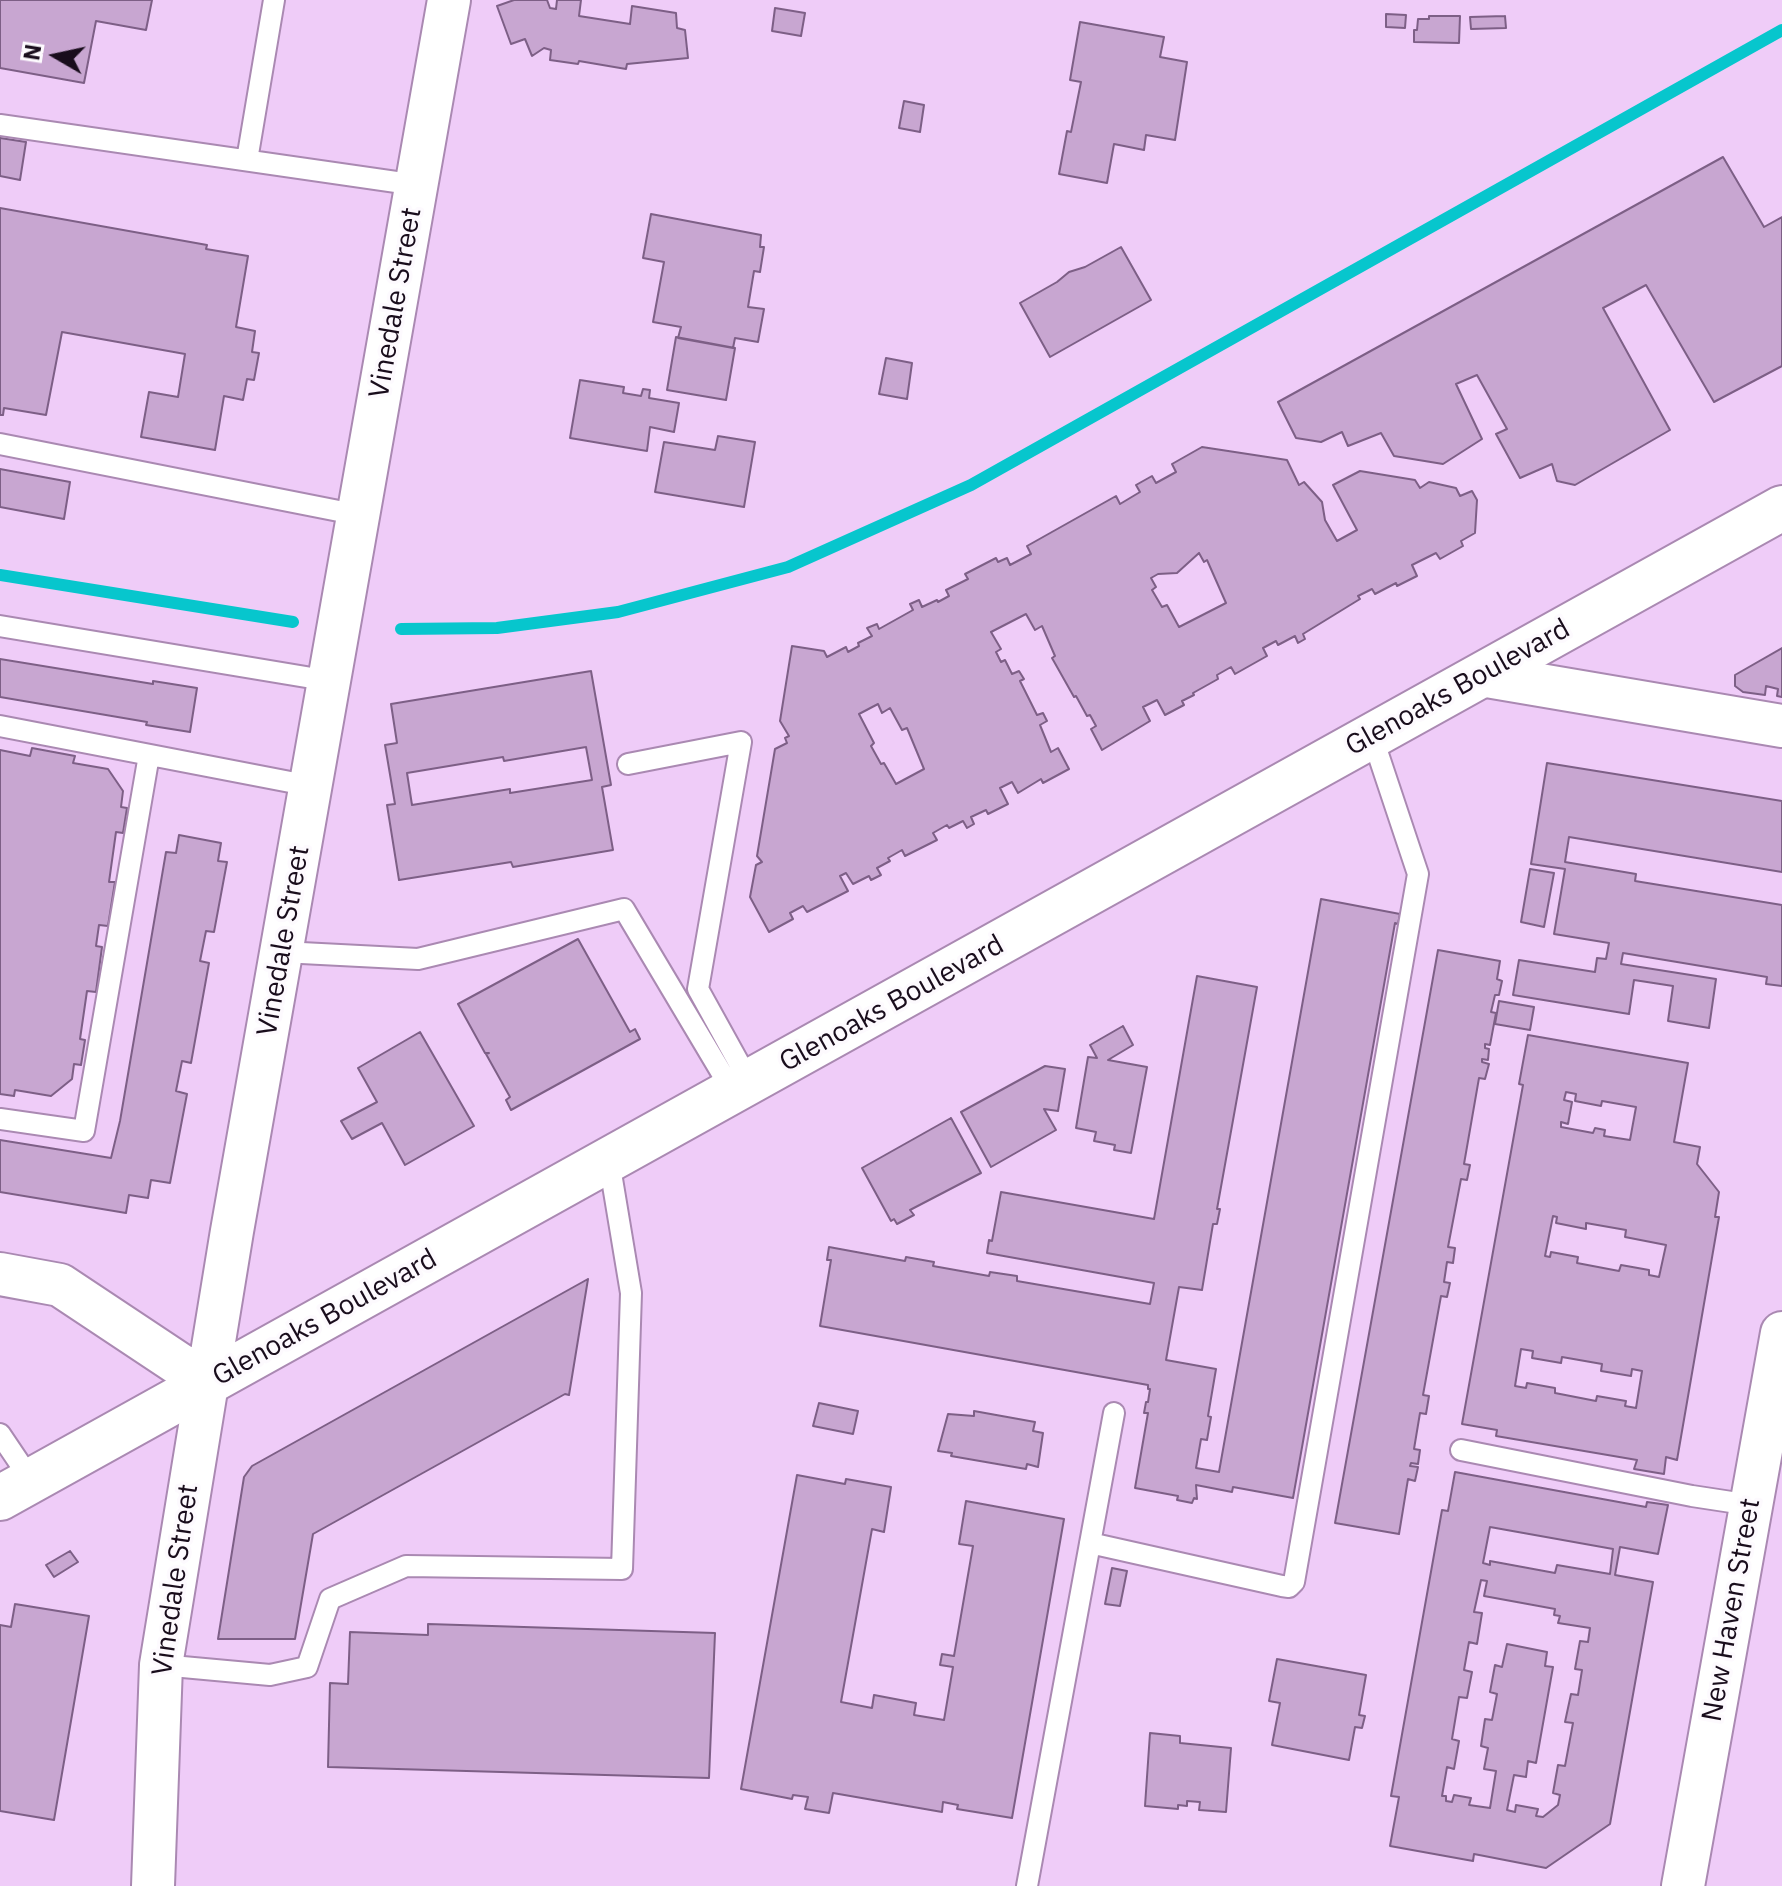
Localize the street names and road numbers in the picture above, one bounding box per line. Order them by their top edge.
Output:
street label: Vinedale Street [363,205,429,401]
street label: Glenoaks Boulevard [1340,612,1576,764]
street label: Vinedale Street [251,843,317,1039]
street label: Glenoaks Boulevard [774,928,1010,1080]
street label: Glenoaks Boulevard [207,1242,443,1394]
street label: Vinedale Street [146,1482,206,1678]
street label: New Haven Street [1696,1496,1768,1724]

